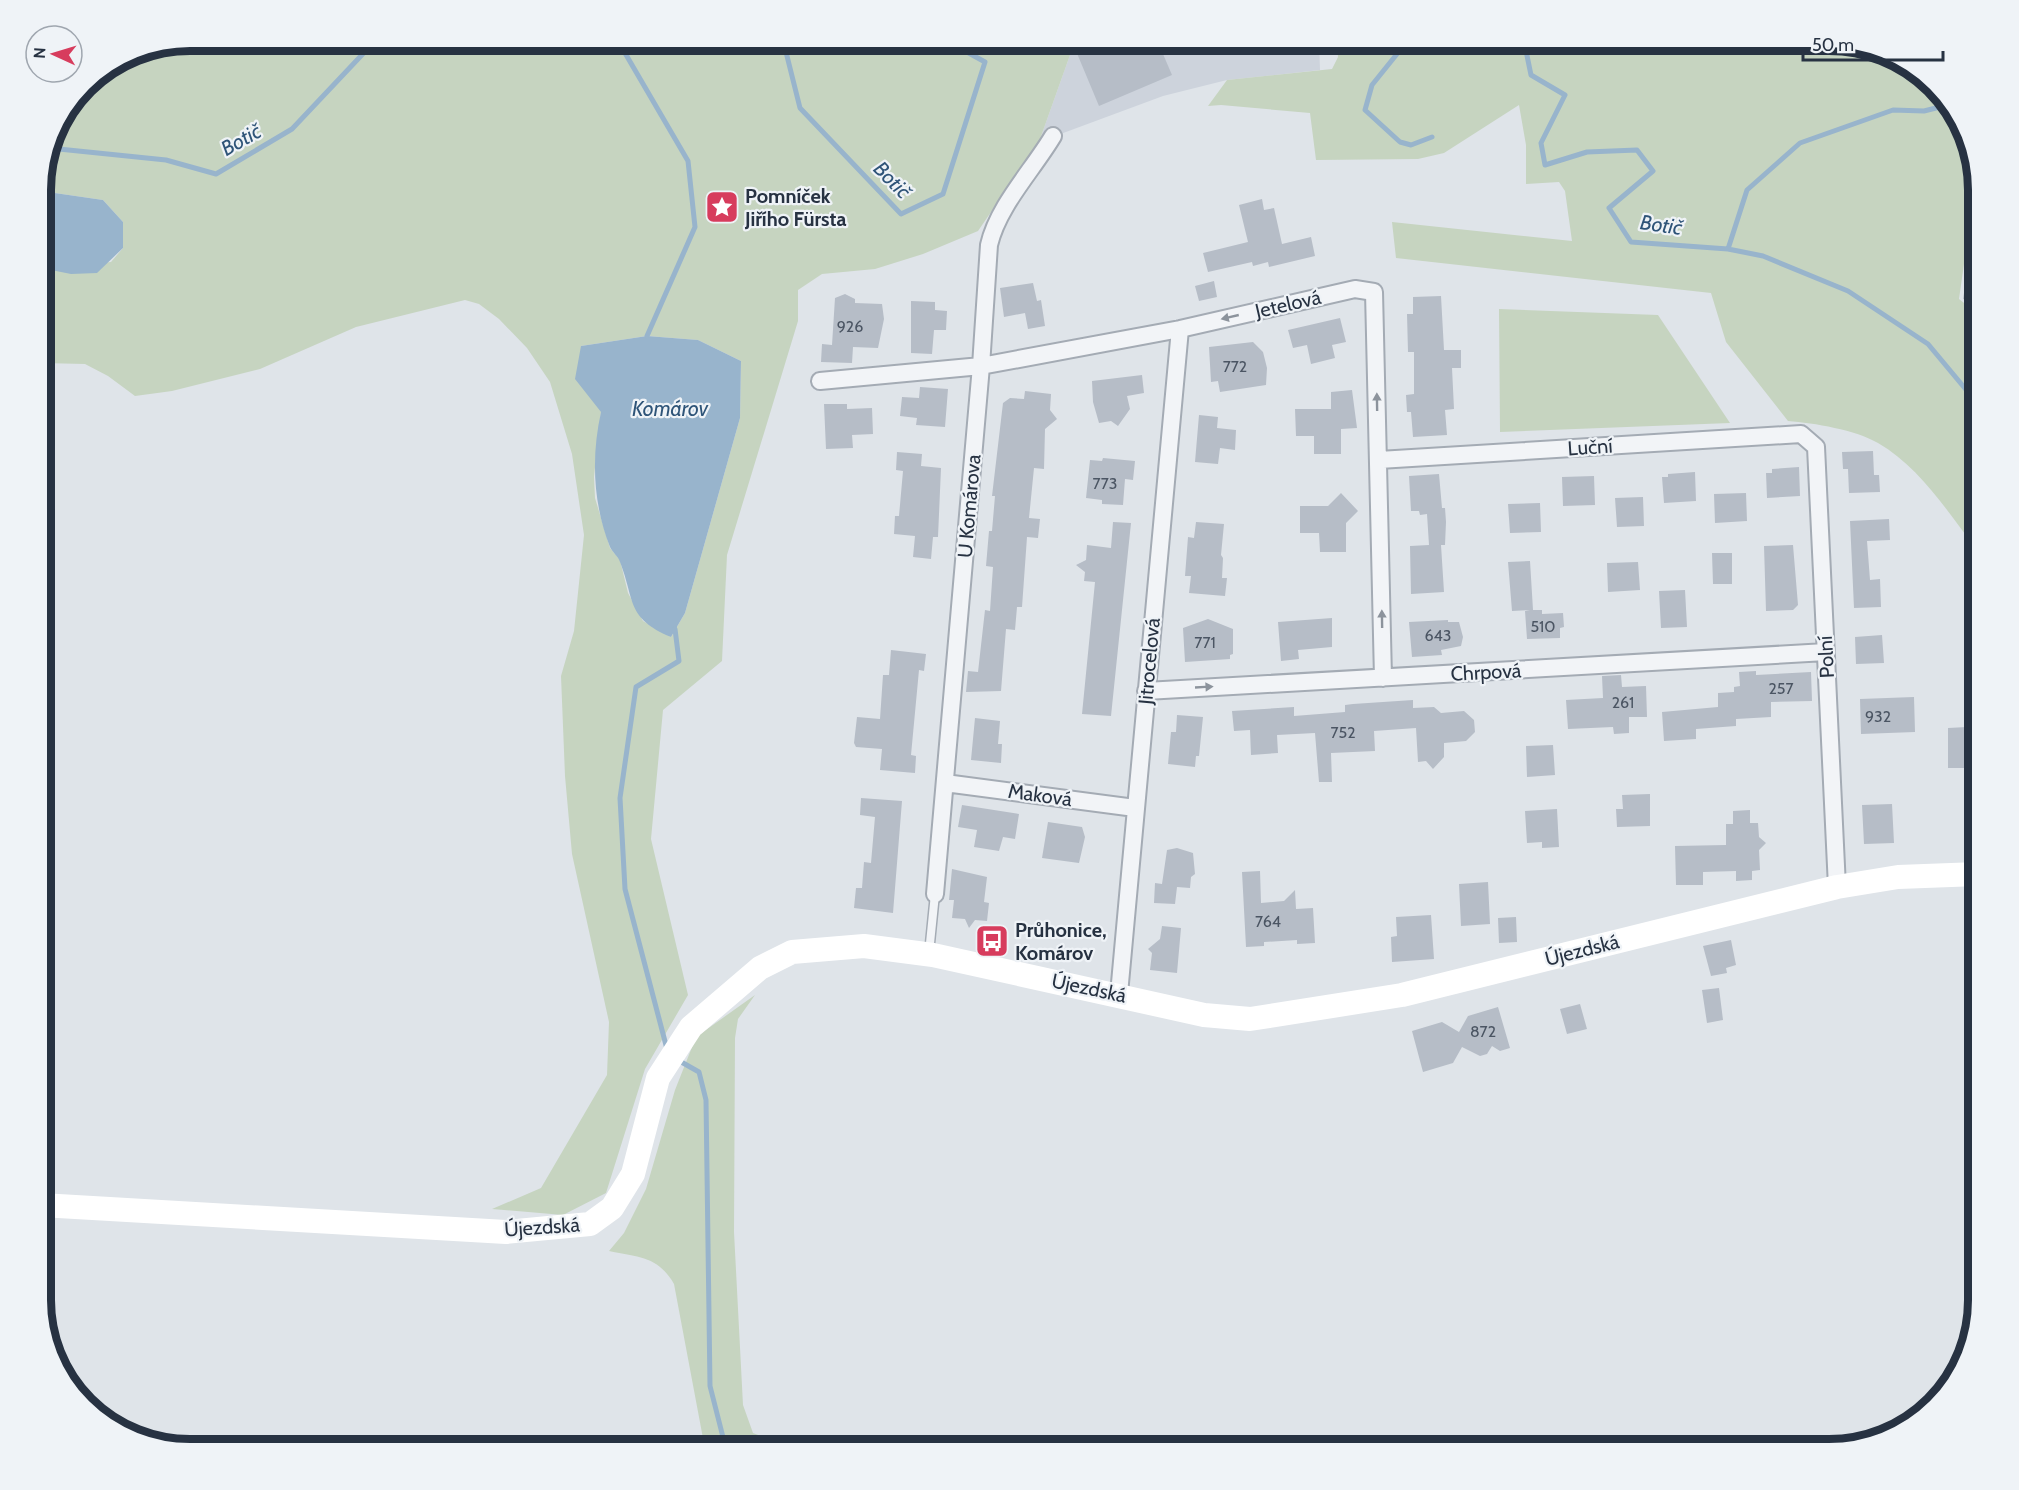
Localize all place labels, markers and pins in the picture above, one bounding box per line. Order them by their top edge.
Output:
place label: Pomníček Jiřího Fürsta [744,184,846,231]
place icon: Pomníček Jiřího Fürsta [704,189,740,225]
place label: Průhonice, Komárov [1015,918,1107,965]
bus stop icon: Průhonice, Komárov [974,923,1010,959]

